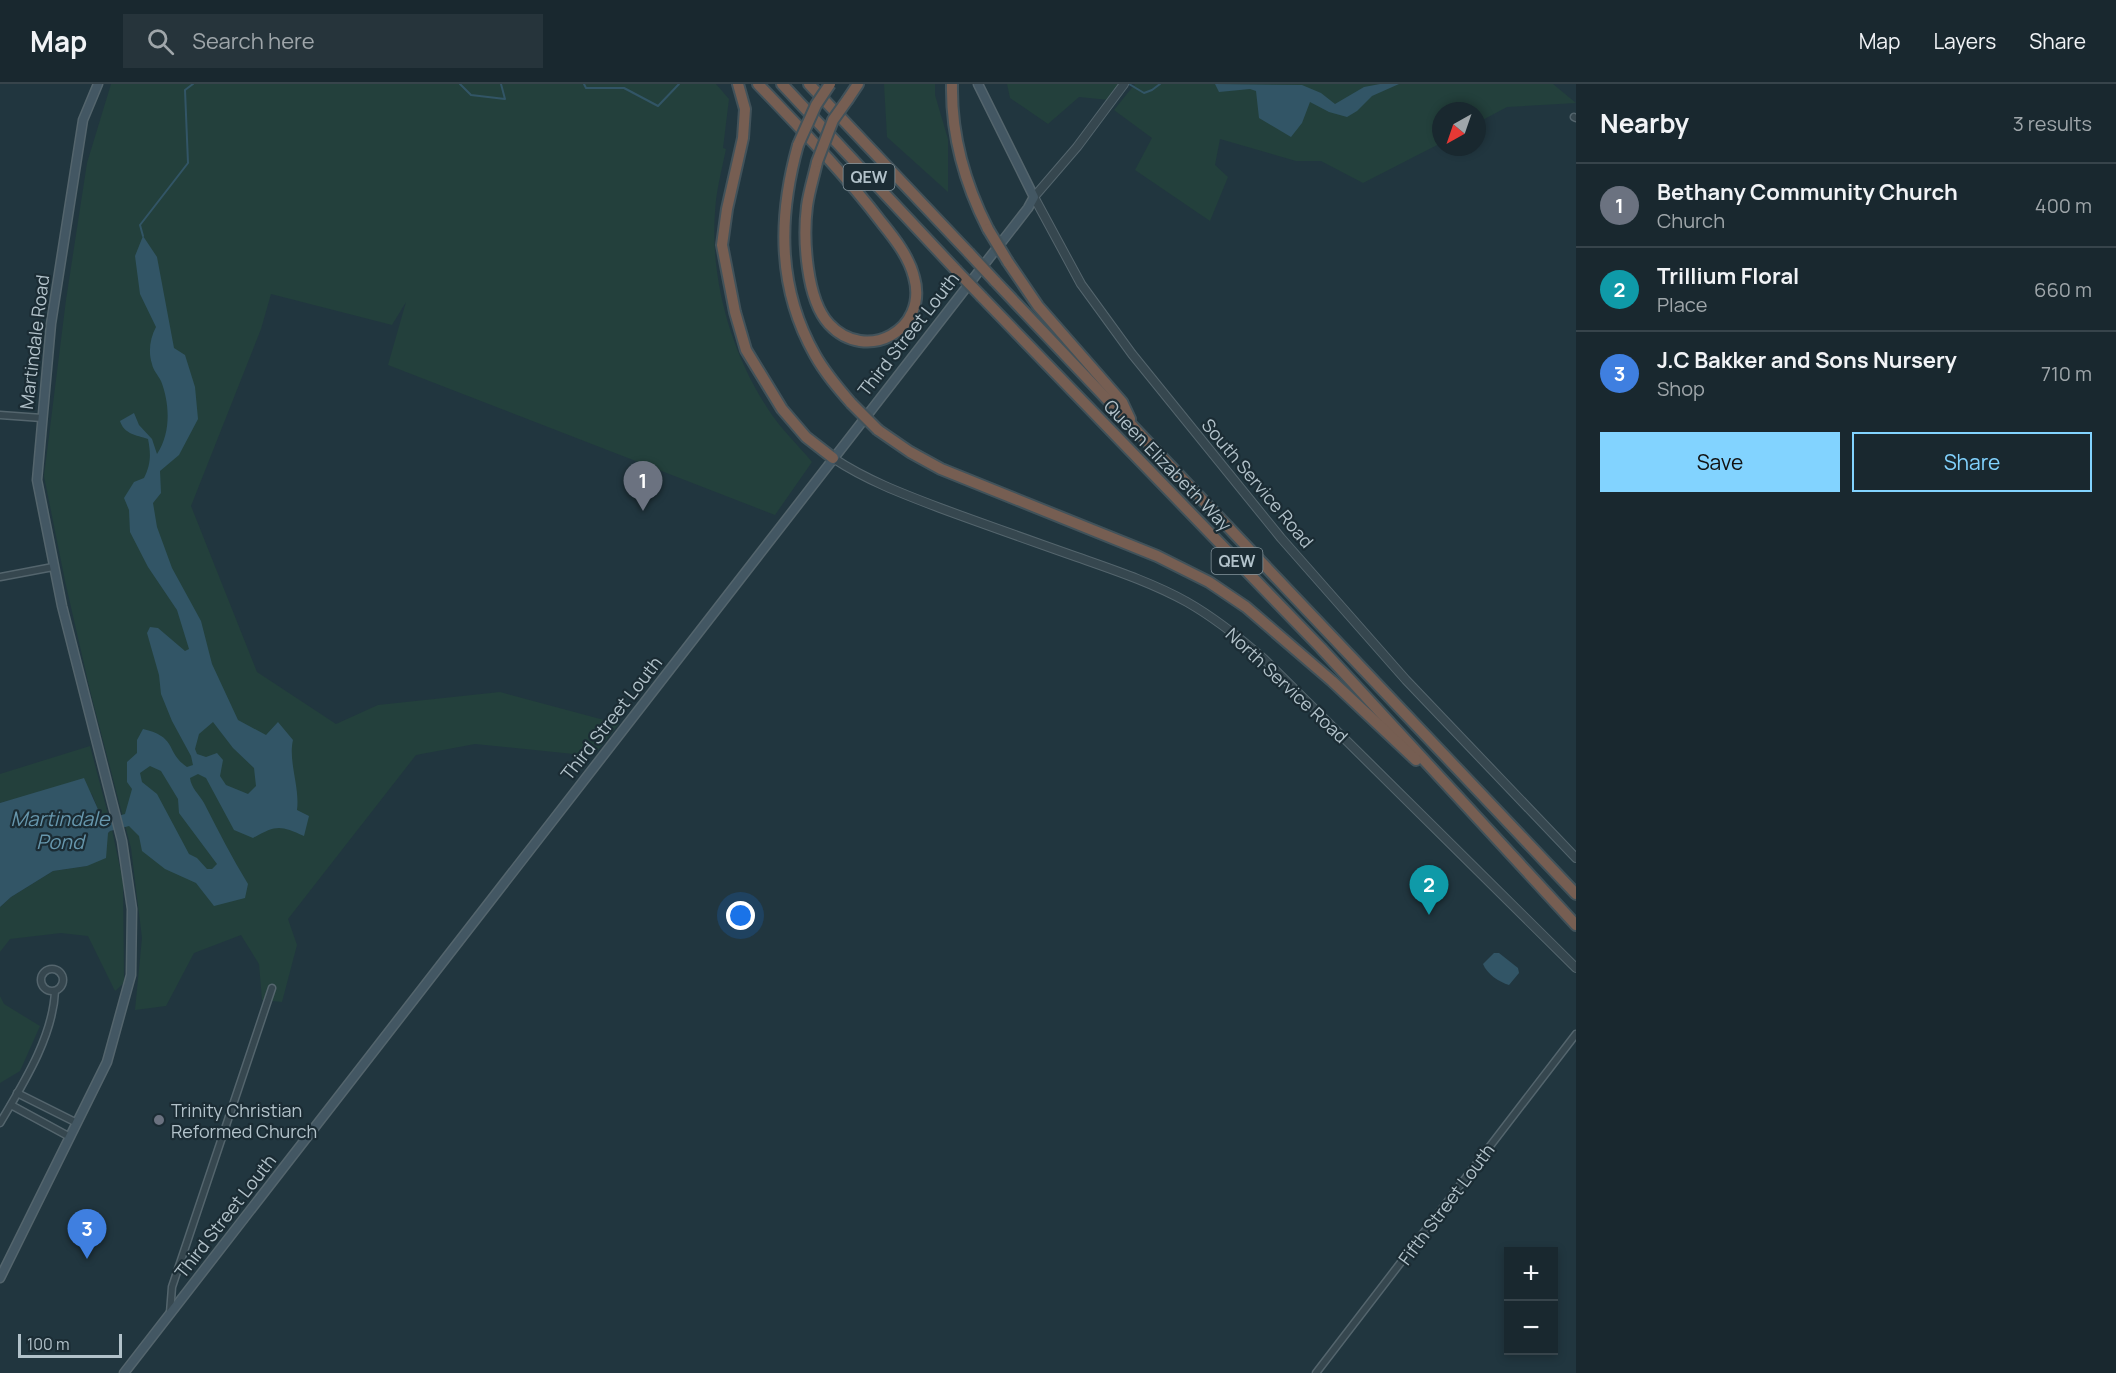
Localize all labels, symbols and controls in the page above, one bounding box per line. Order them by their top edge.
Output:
search box [123,14,543,68]
text: Map [30,22,87,60]
icon: search [144,25,177,58]
text: Search here [192,26,315,56]
text: Map [1859,27,1900,55]
text: Layers [1933,27,1996,55]
text: Share [2029,27,2086,55]
north arrow [1432,102,1486,156]
text: Nearby [1600,105,1689,141]
text: 3 results [2013,110,2092,137]
road number: QEW [844,164,894,190]
text: Bethany Community Church [1657,177,1958,207]
text: 1 [1615,192,1624,219]
text: 400 m [2035,192,2092,219]
text: Church [1657,207,1725,234]
text: Trillium Floral [1657,261,1799,291]
street label: Third Street Louth [852,267,964,401]
street label: Martindale Road [14,273,54,411]
text: 2 [1614,276,1625,303]
text: 660 m [2034,276,2092,303]
text: Place [1657,291,1707,318]
text: J.C Bakker and Sons Nursery [1657,345,1957,375]
text: 3 [1614,360,1625,387]
text: 710 m [2041,360,2092,387]
text: Shop [1657,375,1705,402]
street label: Queen Elizabeth Way [1099,394,1237,536]
street label: South Service Road [1197,413,1319,553]
button: Save [1600,432,1840,492]
button: Share [1852,432,2092,492]
pin: 1 [624,462,662,511]
road number: QEW [1212,548,1262,574]
street label: North Service Road [1221,622,1353,748]
street label: Third Street Louth [555,651,667,785]
water label: Martindale Pond [11,805,111,855]
pin: 2 [1410,866,1448,915]
your location [726,901,755,930]
place label: Trinity Christian Reformed Church [171,1098,317,1143]
marker: Trinity Christian Reformed Church [152,1113,166,1127]
street label: Fifth Street Louth [1392,1138,1500,1270]
street label: Third Street Louth [169,1149,281,1283]
pin: 3 [68,1210,106,1259]
map controls [1504,1247,1558,1355]
button: + [1504,1247,1558,1301]
button: − [1504,1301,1558,1355]
scale bar [18,1331,122,1358]
text: 100 m [27,1333,70,1355]

